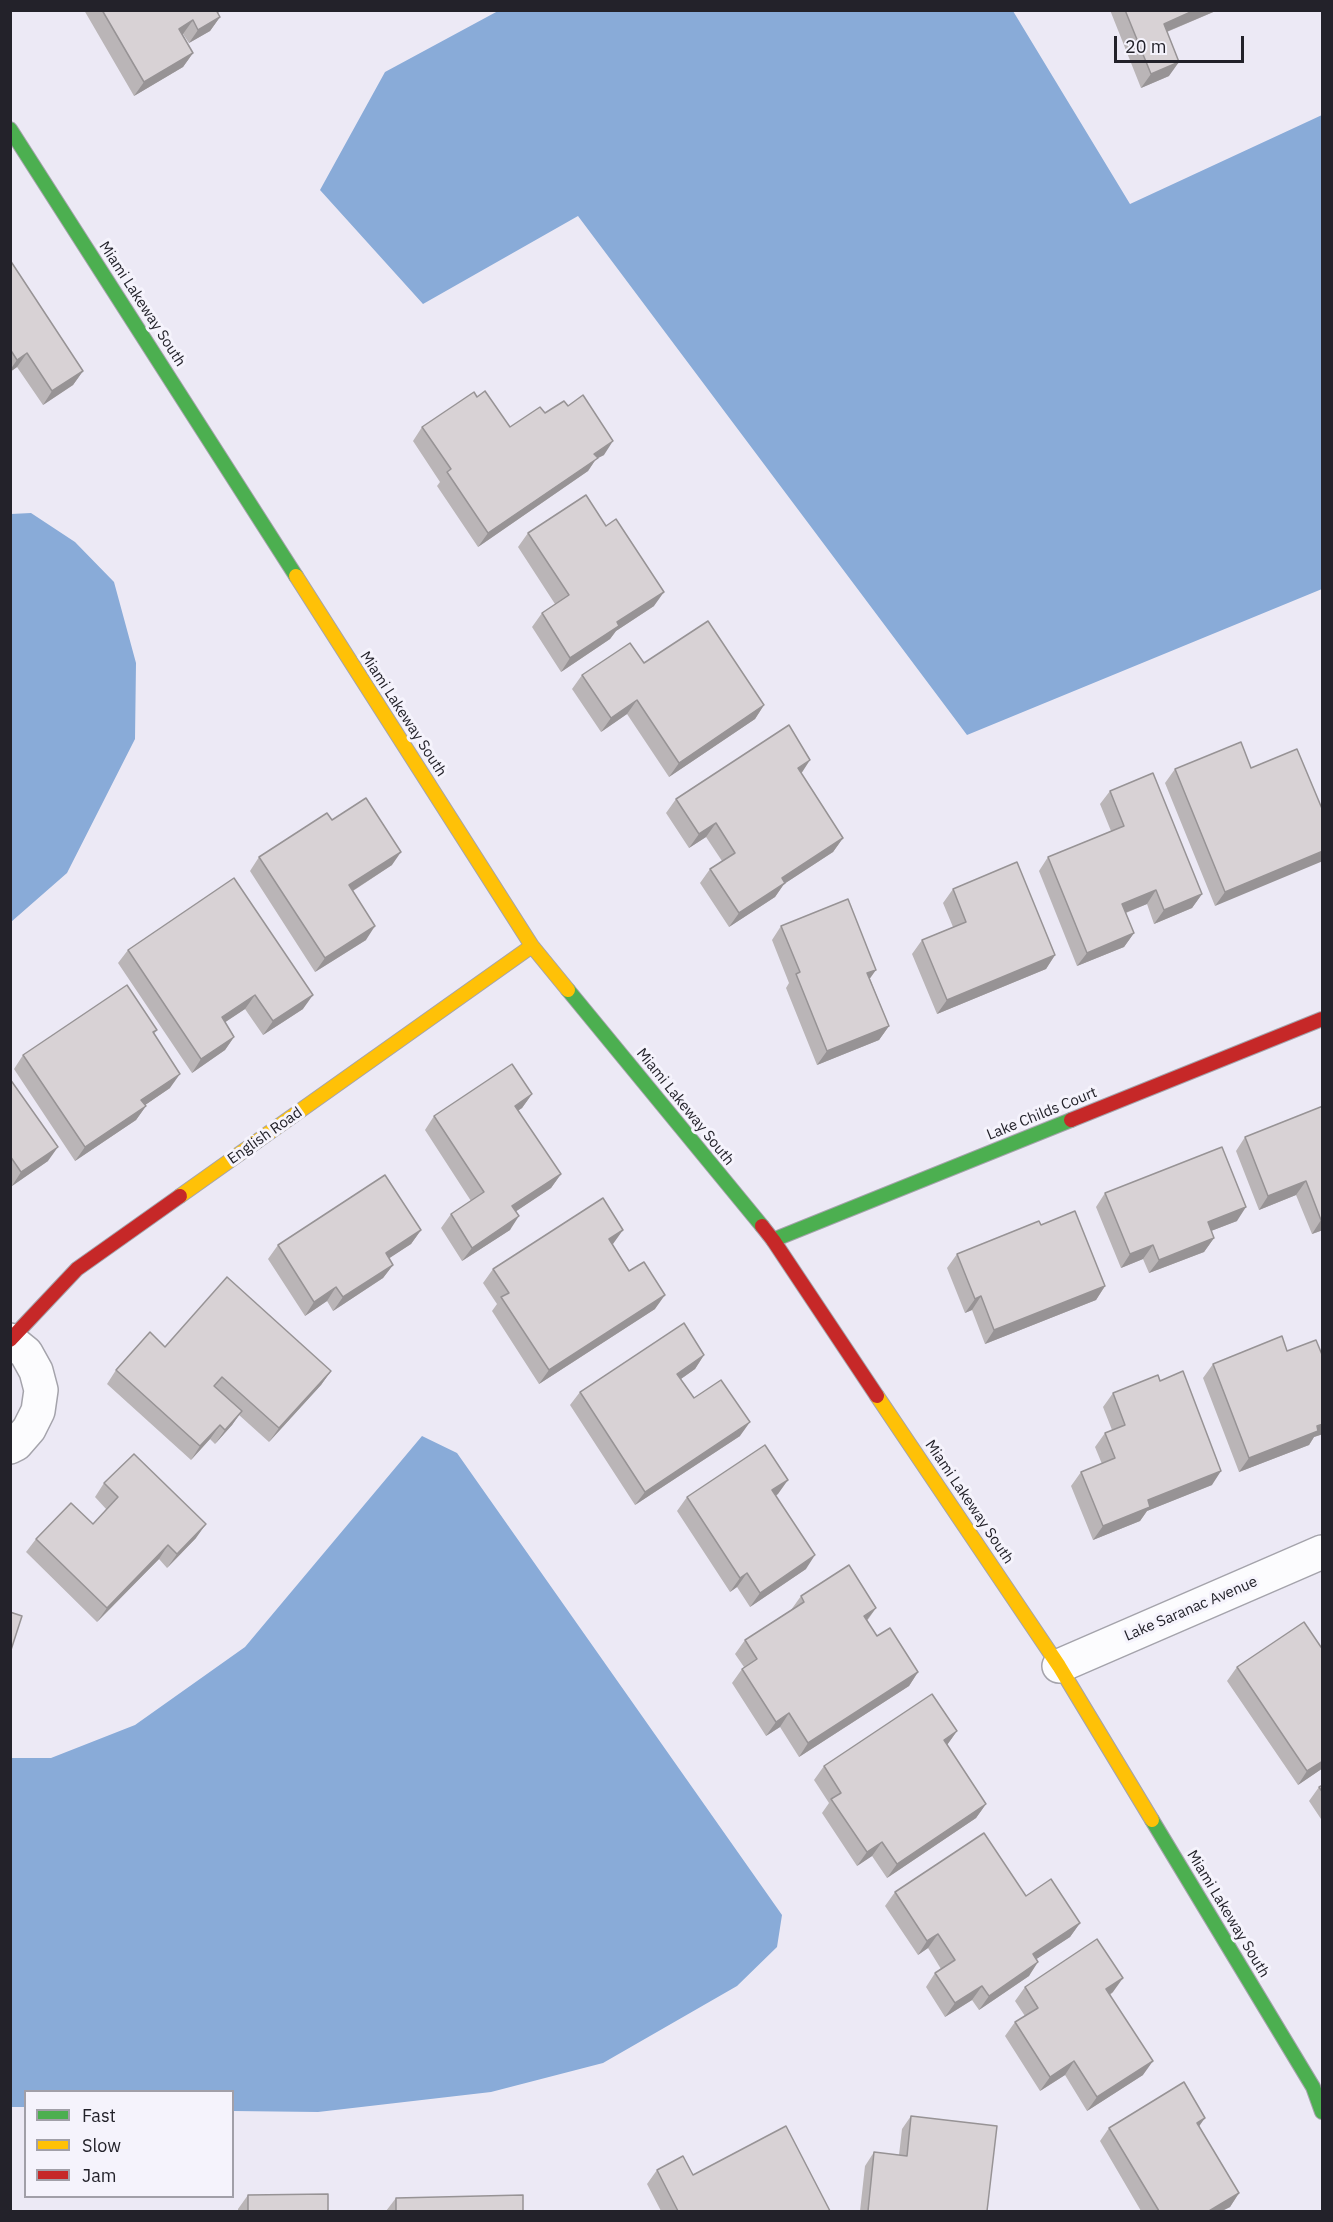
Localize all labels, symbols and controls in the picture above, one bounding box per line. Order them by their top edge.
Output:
scale bar [1117,24,1248,62]
text: 20 m [1125,35,1167,58]
street label: Miami Lakeway South [95,238,189,370]
street label: Miami Lakeway South [356,648,450,780]
street label: Miami Lakeway South [632,1045,738,1169]
street label: Lake Childs Court [984,1084,1100,1144]
street label: English Road [224,1104,306,1168]
street label: Miami Lakeway South [921,1437,1017,1567]
street label: Lake Saranac Avenue [1122,1573,1260,1645]
street label: Miami Lakeway South [1183,1847,1273,1981]
legend [24,2090,234,2198]
text: Fast [82,2104,116,2127]
text: Slow [82,2134,121,2157]
text: Jam [82,2164,117,2187]

